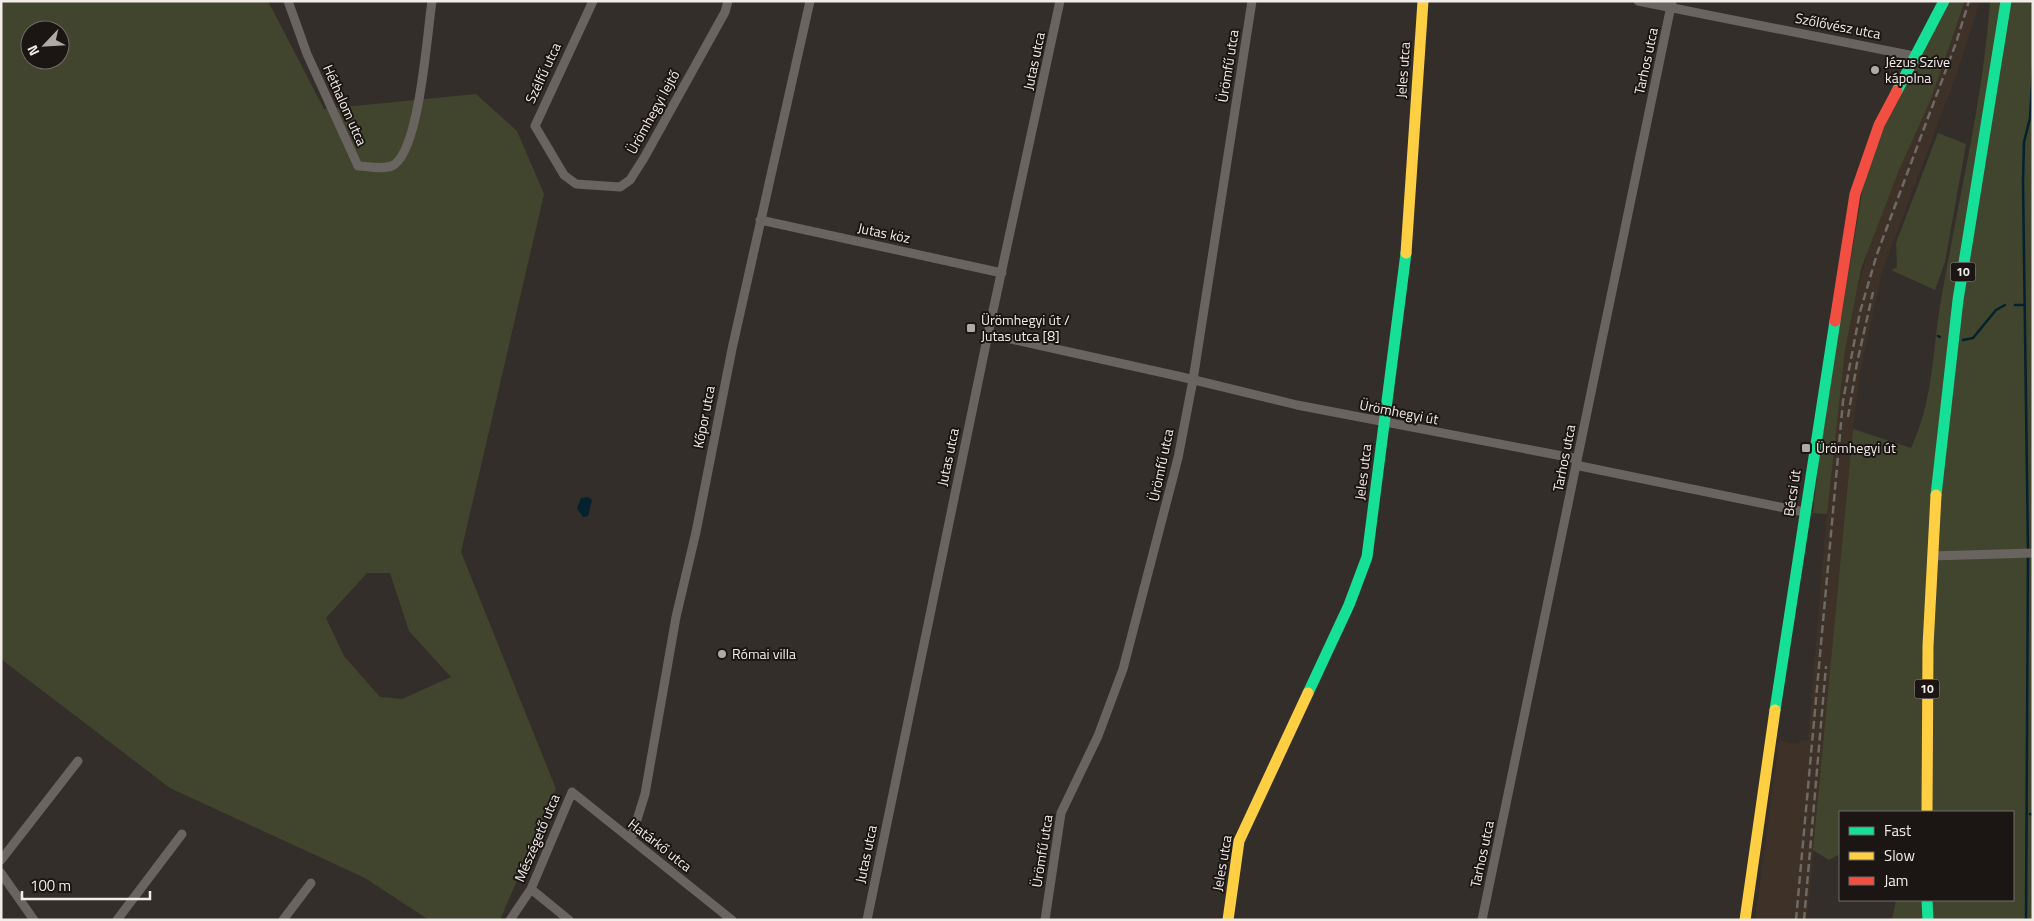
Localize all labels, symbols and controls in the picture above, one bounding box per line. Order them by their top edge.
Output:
street label: Szőlővész utca [1793,7,1883,44]
north arrow [20,20,70,70]
street label: Tarhos utca [1628,25,1663,96]
street label: Ürömfű utca [1211,28,1244,104]
street label: Jutas utca [1017,30,1050,92]
street label: Szélfű utca [519,39,566,107]
street label: Jeles utca [1390,41,1415,99]
text: N [21,42,44,60]
place label: Jézus Szíve kápolna [1885,51,1950,88]
street label: Héthalom utca [318,61,373,149]
marker: Jézus Szíve kápolna [1869,64,1881,76]
street label: Ürömhegyi lejtő [621,66,684,158]
street label: Jutas köz [856,217,912,248]
road number: 10 [1950,262,1976,282]
place label: Ürömhegyi út / Jutas utca [8] [981,309,1070,346]
marker: Ürömhegyi út / Jutas utca [8] [965,322,977,334]
street label: Kőpor utca [687,384,720,450]
street label: Ürömhegyi út [1358,394,1440,429]
street label: Tarhos utca [1547,423,1580,493]
street label: Jutas utca [931,426,964,488]
street label: Ürömfű utca [1143,427,1178,503]
place label: Ürömhegyi út [1816,437,1896,458]
marker: Ürömhegyi út [1800,442,1812,454]
street label: Jeles utca [1349,443,1376,501]
street label: Bécsi út [1777,468,1806,518]
place label: Római villa [732,643,796,664]
marker: Római villa [716,648,728,660]
road number: 10 [1914,680,1940,699]
street label: Mészégető utca [509,791,565,885]
legend [1839,811,2014,901]
street label: Határkő utca [624,813,697,876]
street label: Ürömfű utca [1025,813,1058,889]
street label: Tarhos utca [1464,818,1499,889]
text: Fast [1884,819,1912,842]
street label: Jutas utca [849,823,882,885]
street label: Jeles utca [1206,833,1237,893]
text: Slow [1884,844,1915,867]
scale bar [22,868,150,900]
text: Jam [1884,869,1908,892]
text: 100 m [30,874,71,897]

